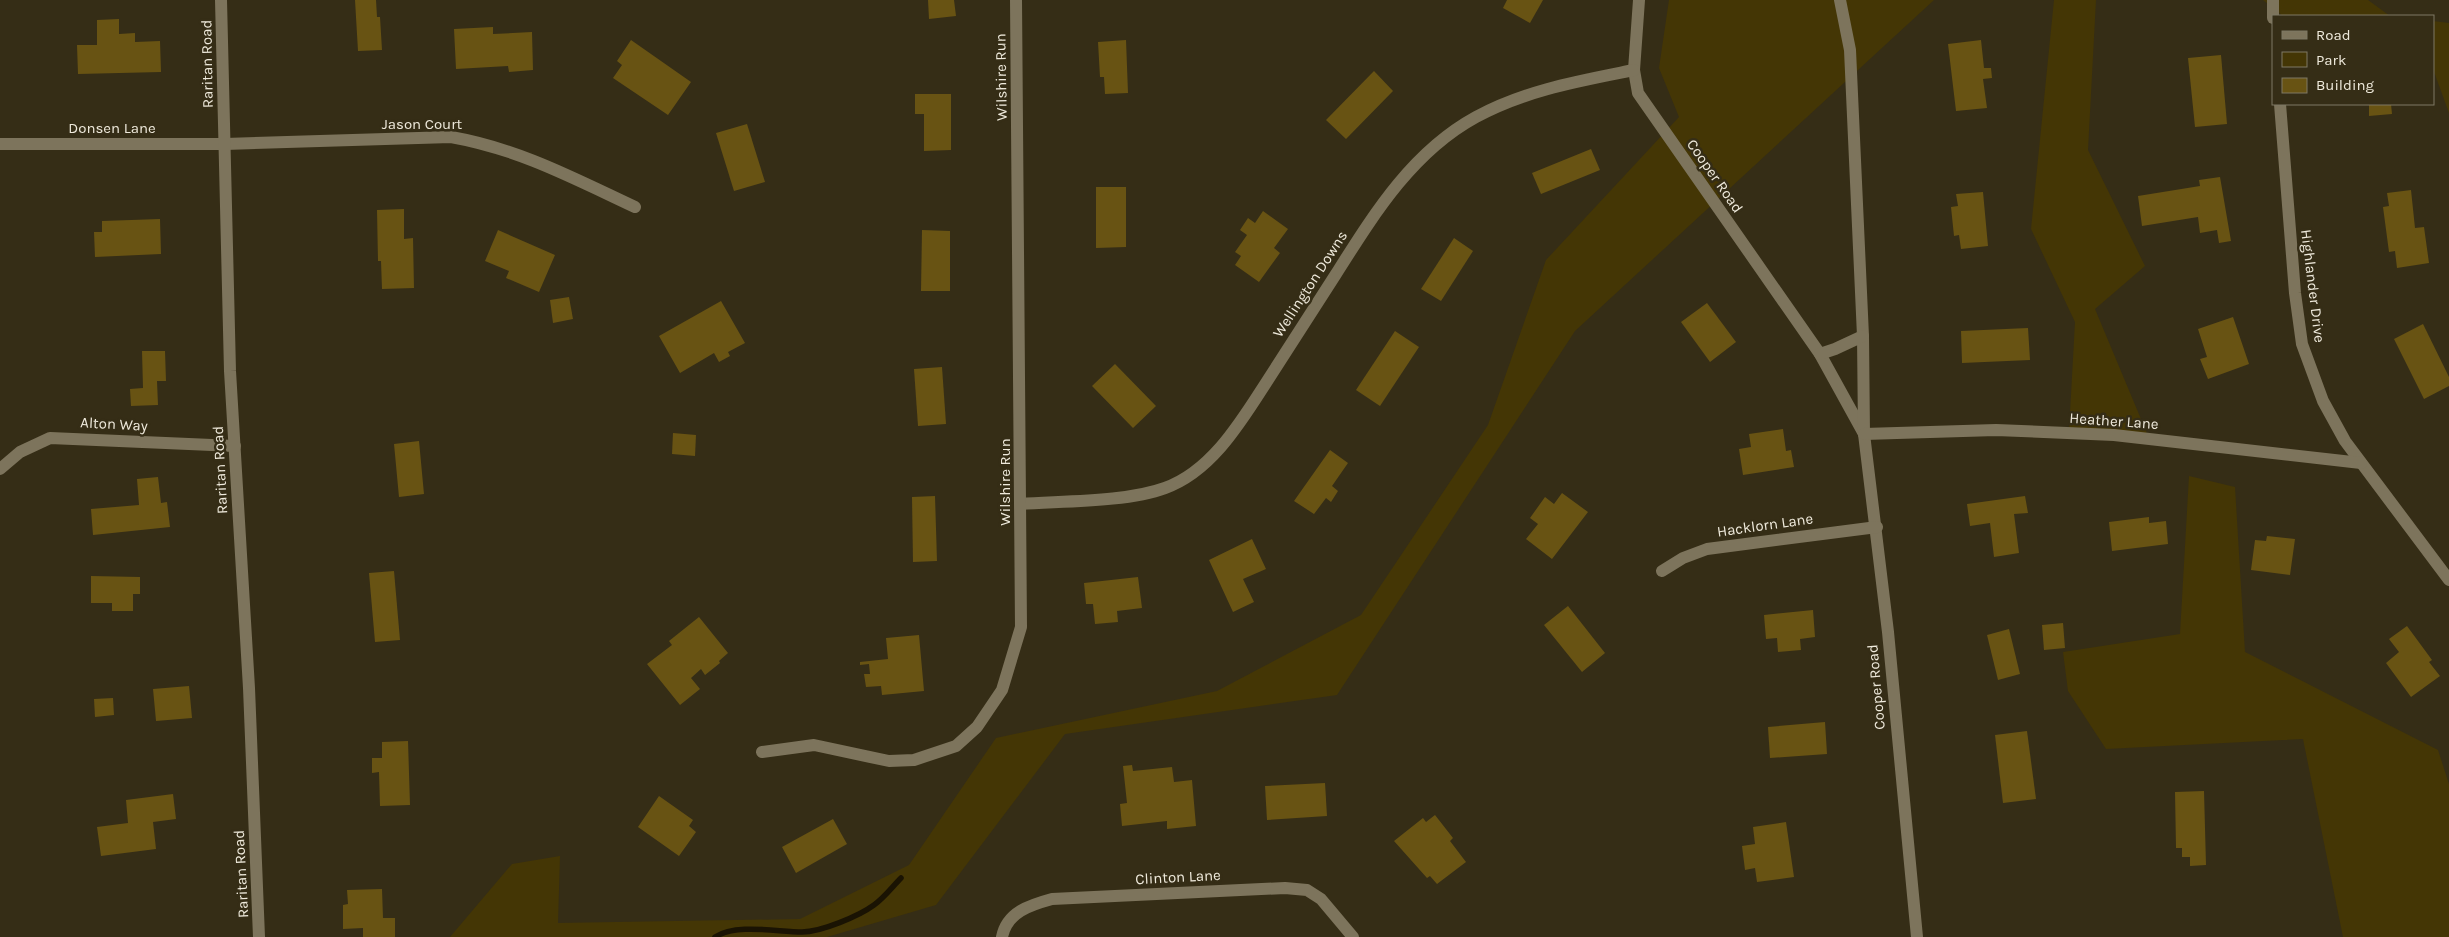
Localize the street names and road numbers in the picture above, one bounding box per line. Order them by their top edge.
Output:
street label: Raritan Road [197,20,217,108]
street label: Wilshire Run [991,33,1011,121]
street label: Jason Court [382,115,463,133]
street label: Donsen Lane [68,119,156,137]
street label: Cooper Road [1683,136,1747,216]
street label: Wellington Downs [1269,227,1351,341]
street label: Highlander Drive [2297,228,2329,344]
street label: Heather Lane [2069,409,2159,433]
street label: Alton Way [80,413,148,435]
street label: Raritan Road [209,425,231,515]
street label: Wilshire Run [996,438,1014,526]
street label: Hacklorn Lane [1716,509,1814,541]
street label: Cooper Road [1863,644,1889,730]
street label: Raritan Road [230,829,252,919]
street label: Clinton Lane [1135,866,1221,888]

